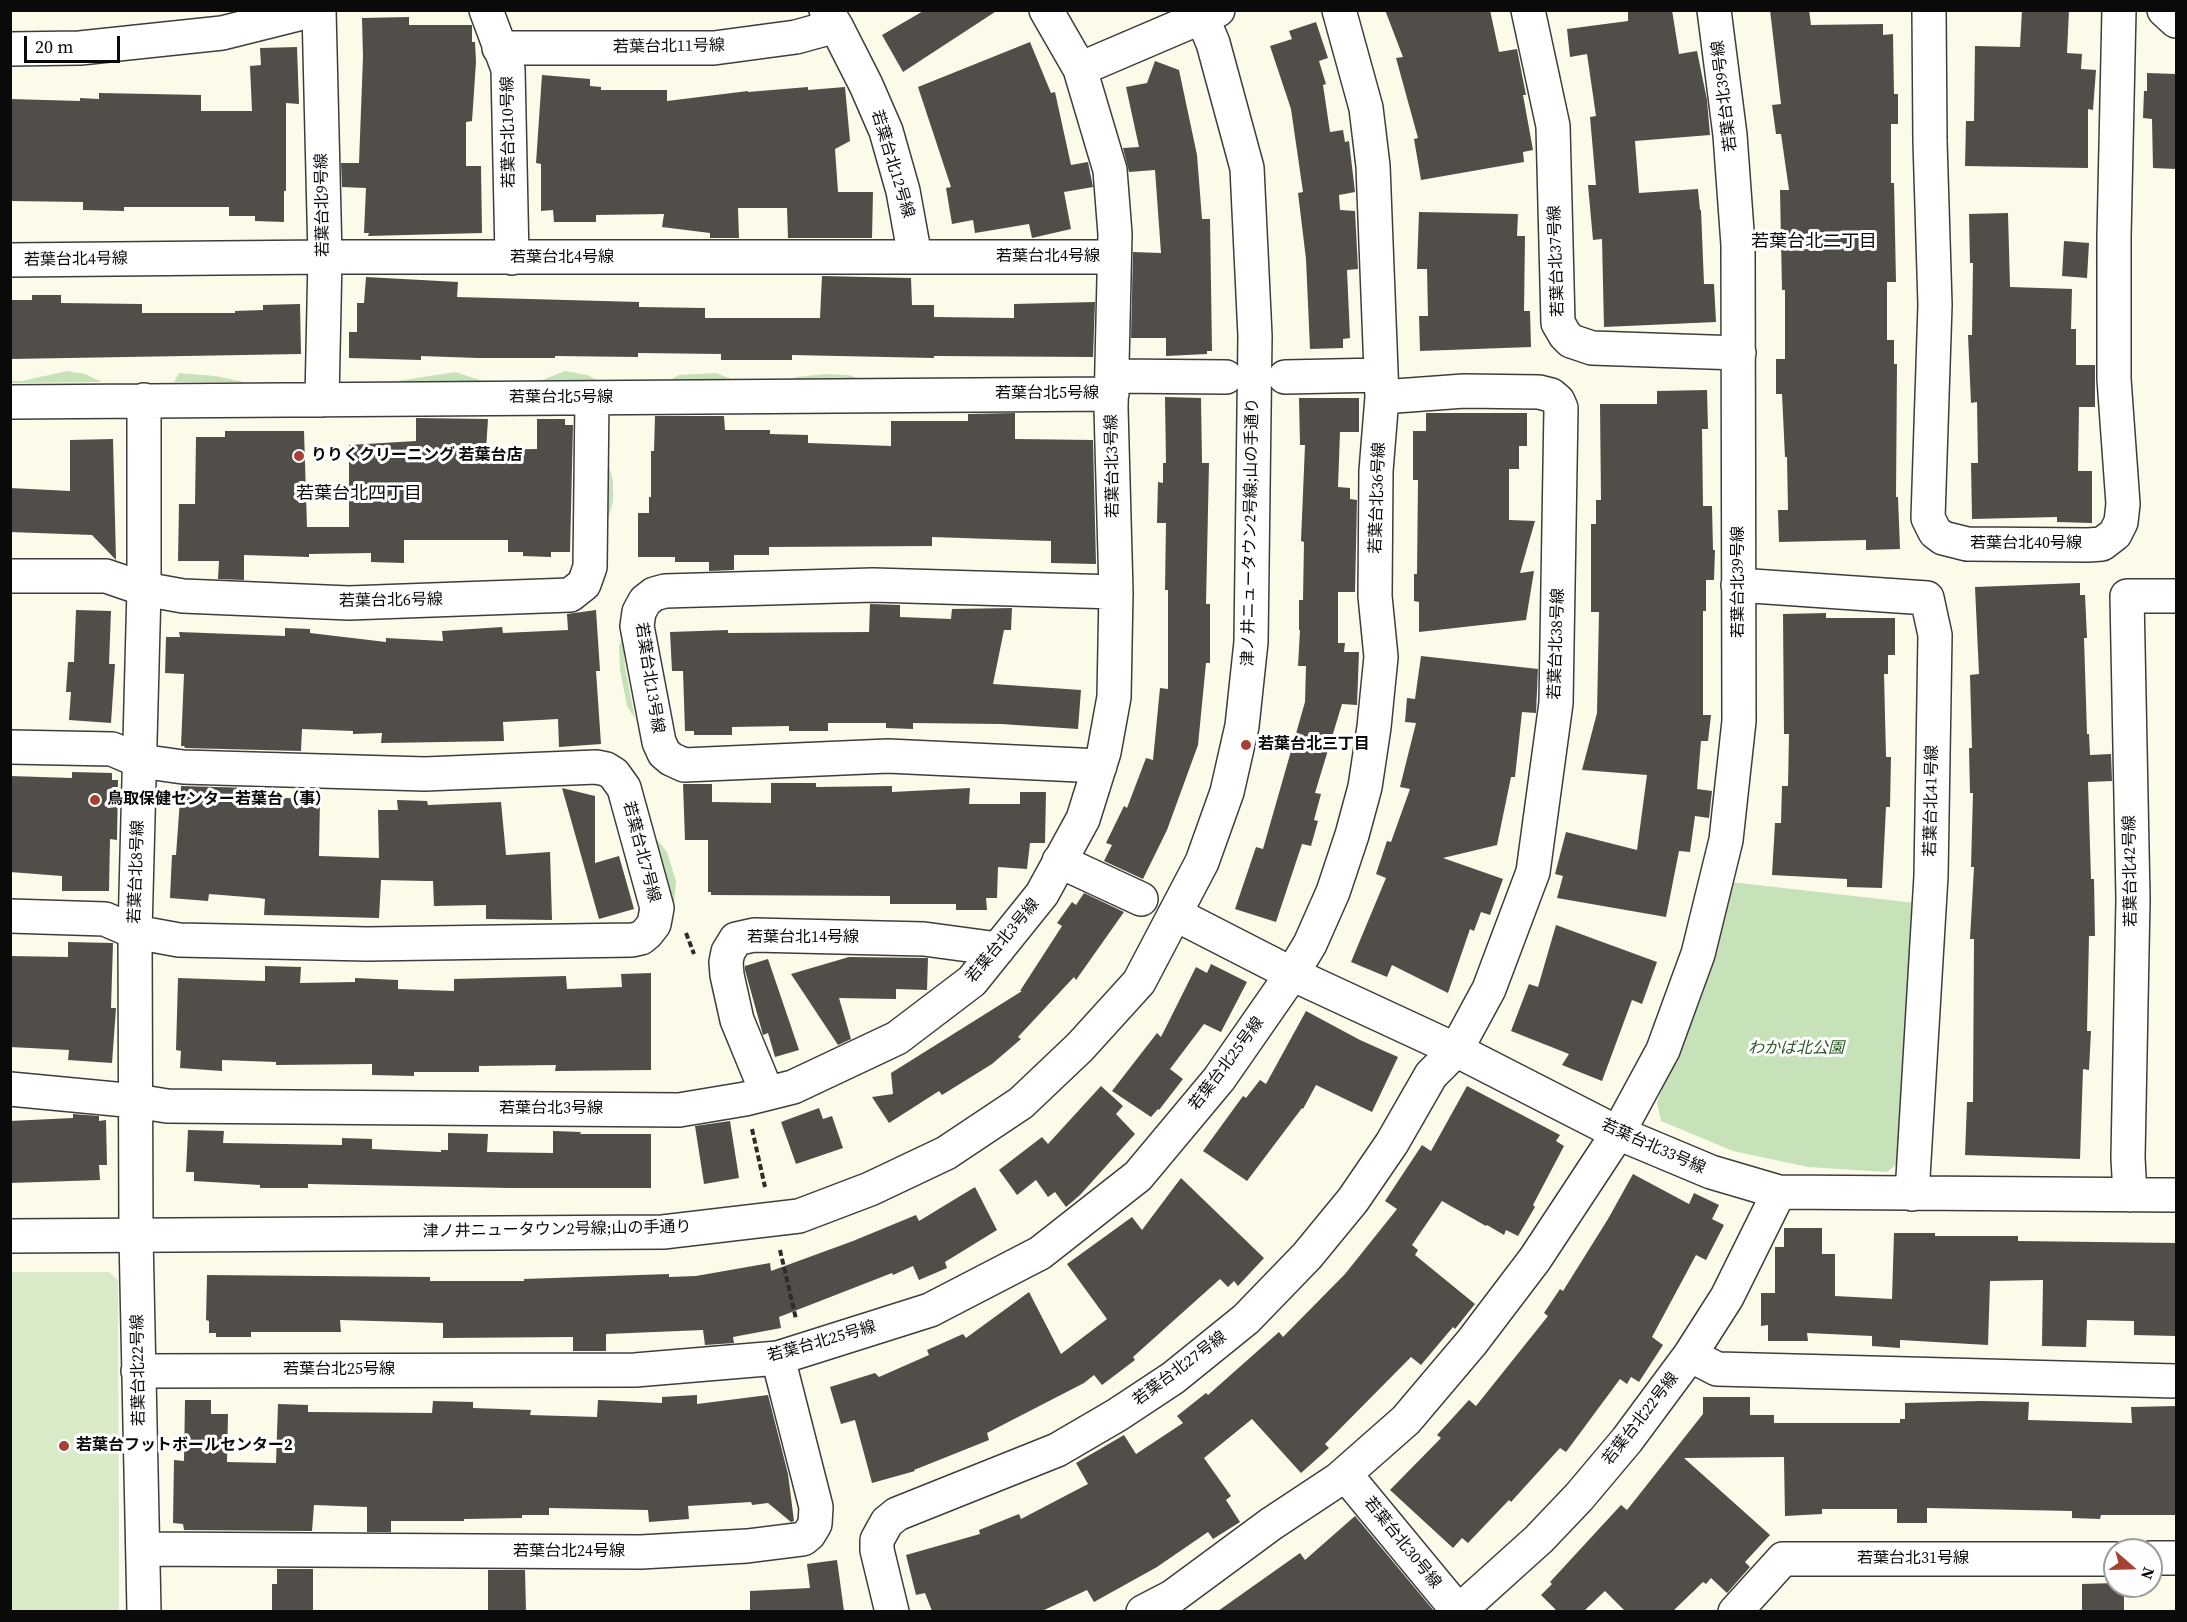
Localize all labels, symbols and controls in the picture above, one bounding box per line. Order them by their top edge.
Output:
scale bar [27,24,123,62]
text: 20 m [35,34,73,59]
street label: 若葉台北11号線 [613,36,725,58]
street label: 若葉台北39号線 [1709,39,1741,153]
street label: 若葉台北10号線 [498,76,520,188]
street label: 若葉台北12号線 [866,108,918,220]
street label: 若葉台北9号線 [312,153,334,257]
street label: 若葉台北37号線 [1545,205,1569,317]
district label: 若葉台北二丁目 [1751,231,1877,253]
street label: 若葉台北4号線 [996,247,1100,267]
street label: 若葉台北4号線 [510,248,614,268]
street label: 若葉台北4号線 [24,249,128,271]
street label: 若葉台北5号線 [995,384,1099,404]
street label: 若葉台北5号線 [509,388,613,408]
street label: 津ノ井ニュータウン2号線;山の手通り [1239,397,1263,667]
street label: 若葉台北3号線 [1102,414,1124,518]
street label: 若葉台北36号線 [1366,442,1390,554]
place label: りりくクリーニング 若葉台店 [311,446,522,466]
marker: りりくクリーニング 若葉台店 [292,449,306,463]
district label: 若葉台北四丁目 [296,483,422,505]
street label: 若葉台北39号線 [1729,526,1749,638]
street label: 若葉台北40号線 [1970,534,2082,554]
street label: 若葉台北38号線 [1545,588,1569,700]
street label: 若葉台北6号線 [339,590,443,612]
street label: 若葉台北13号線 [631,621,667,735]
place label: 若葉台北三丁目 [1258,735,1370,755]
marker: 若葉台北三丁目 [1239,738,1253,752]
street label: 若葉台北41号線 [1921,745,1943,857]
place label: 鳥取保健センター若葉台（事） [107,790,331,810]
marker: 鳥取保健センター若葉台（事） [88,793,102,807]
street label: 若葉台北7号線 [618,799,664,905]
street label: 若葉台北42号線 [2120,815,2142,927]
street label: 若葉台北8号線 [126,820,148,924]
street label: 若葉台北3号線 [962,895,1044,987]
street label: 若葉台北14号線 [747,928,859,948]
street label: 若葉台北25号線 [1186,1013,1268,1115]
park label: わかば北公園 [1748,1039,1844,1059]
street label: 若葉台北3号線 [499,1099,603,1119]
street label: 若葉台北33号線 [1598,1115,1708,1179]
street label: 津ノ井ニュータウン2号線;山の手通り [422,1218,692,1242]
street label: 若葉台北22号線 [128,1314,150,1426]
street label: 若葉台北25号線 [766,1317,878,1367]
street label: 若葉台北27号線 [1129,1328,1231,1410]
street label: 若葉台北25号線 [283,1360,395,1380]
street label: 若葉台北22号線 [1599,1369,1683,1469]
place label: 若葉台フットボールセンター2 [76,1436,293,1456]
marker: 若葉台フットボールセンター2 [57,1439,71,1453]
street label: 若葉台北30号線 [1359,1493,1445,1593]
north arrow [2103,1538,2163,1598]
street label: 若葉台北24号線 [513,1542,625,1562]
street label: 若葉台北31号線 [1857,1549,1969,1569]
text: N [2136,1564,2160,1583]

